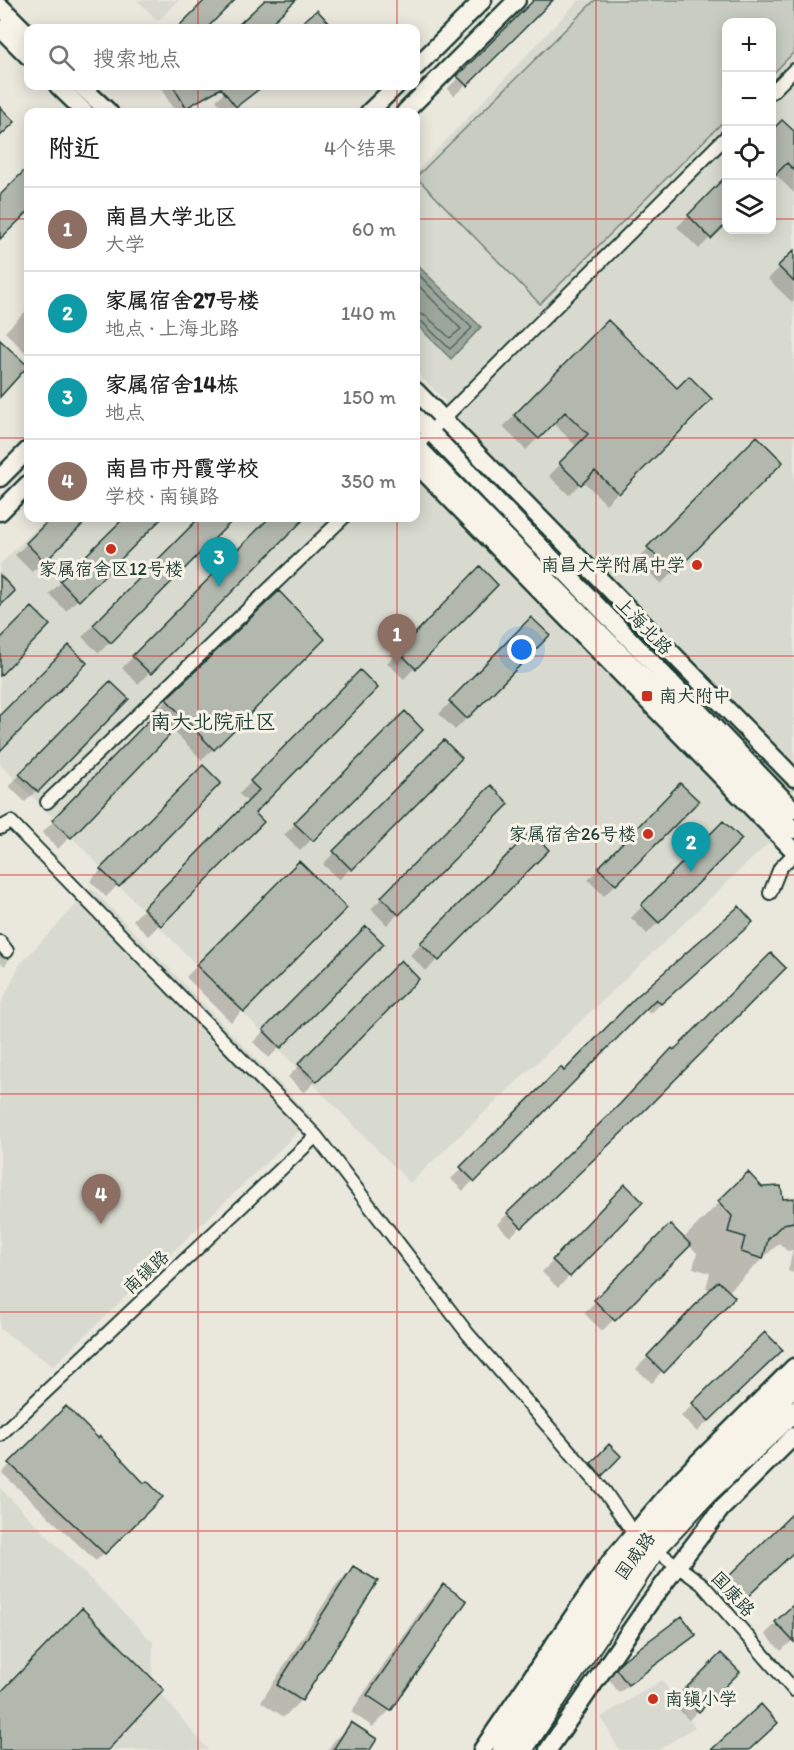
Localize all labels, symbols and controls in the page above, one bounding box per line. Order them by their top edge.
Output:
map controls [722,18,776,234]
button: + [722,18,776,72]
search box [24,24,420,90]
icon: search [45,41,78,74]
text: 搜索地点 [93,45,181,72]
button: − [722,72,776,126]
button: locate [722,126,776,180]
text: 附近 [48,132,100,164]
text: 4个结果 [324,136,396,160]
button: layers [722,180,776,234]
text: 南昌大学北区 [105,203,237,230]
text: 1 [63,217,72,241]
text: 60 m [352,217,396,241]
text: 大学 [105,232,145,256]
text: 家属宿舍27号楼 [105,287,260,314]
text: 2 [62,301,73,325]
text: 140 m [341,301,396,325]
text: 地点 · 上海北路 [105,316,239,340]
text: 家属宿舍14栋 [105,371,238,398]
text: 3 [62,385,73,409]
text: 150 m [343,385,396,409]
text: 地点 [105,400,145,424]
text: 南昌市丹霞学校 [105,455,259,482]
text: 4 [61,469,74,493]
text: 350 m [341,469,396,493]
text: 学校 · 南镇路 [105,484,219,508]
pin: 3 [200,538,238,587]
marker: 家属宿舍区12号楼 [104,542,118,556]
place label: 南昌大学附属中学 [541,554,685,576]
place label: 家属宿舍区12号楼 [39,558,183,580]
marker: 南昌大学附属中学 [690,558,704,572]
street label: 上海北路 [611,592,677,660]
pin: 1 [378,614,416,664]
your location [507,635,536,664]
place label: 南大附中 [659,685,731,707]
marker: 南大附中 [640,689,654,703]
district label: 南大北院社区 [150,709,276,734]
pin: 2 [672,822,710,872]
place label: 家属宿舍26号楼 [509,823,636,845]
marker: 家属宿舍26号楼 [641,827,655,841]
pin: 4 [82,1174,120,1224]
street label: 南镇路 [119,1246,173,1298]
street label: 国威路 [610,1528,660,1584]
street label: 国康路 [707,1567,759,1621]
place label: 南镇小学 [665,1688,737,1710]
marker: 南镇小学 [646,1692,660,1706]

